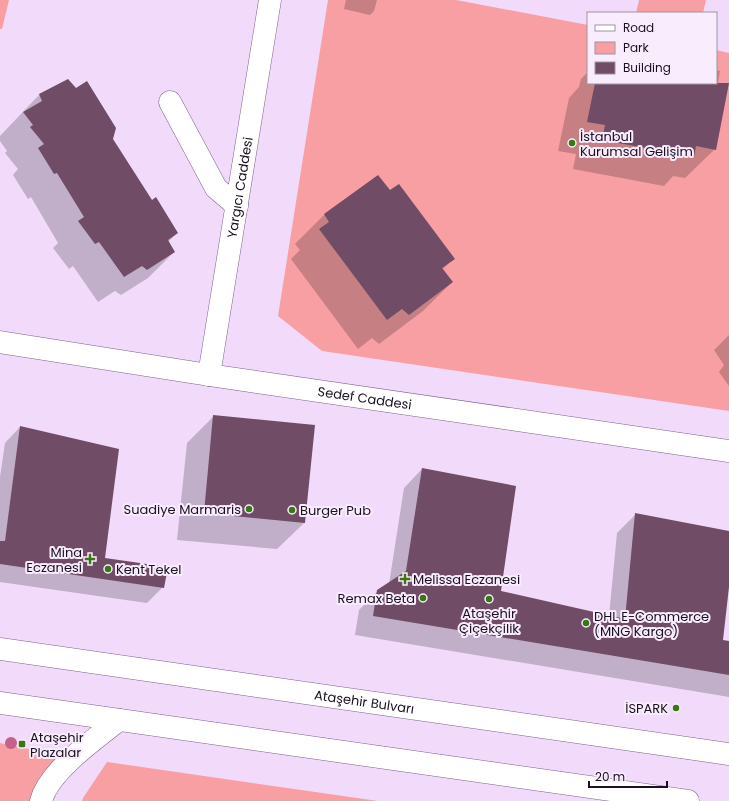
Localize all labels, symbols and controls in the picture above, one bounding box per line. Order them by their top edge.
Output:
legend [587,12,717,84]
text: Road [623,19,654,36]
text: Park [623,39,650,56]
text: Building [623,59,671,76]
place label: İstanbul Kurumsal Gelişim [580,127,693,161]
street label: Yargıcı Caddesi [222,135,257,239]
marker: İstanbul Kurumsal Gelişim [567,138,577,148]
street label: Sedef Caddesi [316,382,413,414]
place label: Suadiye Marmaris [124,500,241,519]
place label: Burger Pub [300,501,371,520]
marker: Suadiye Marmaris [244,504,254,514]
marker: Burger Pub [287,505,297,515]
place label: Mina Eczanesi [26,543,82,577]
marker: Mina Eczanesi [85,554,95,564]
place label: Kent Tekel [116,560,181,579]
marker: Kent Tekel [103,564,113,574]
place label: Melissa Eczanesi [413,570,520,589]
marker: Melissa Eczanesi [400,574,410,584]
place label: Remax Beta [338,589,415,608]
marker: Remax Beta [418,593,428,603]
marker: Ataşehir Çiçekçilik [484,594,494,604]
place label: Ataşehir Çiçekçilik [459,604,519,638]
place label: DHL E-Commerce (MNG Kargo) [594,607,709,641]
marker: DHL E-Commerce (MNG Kargo) [581,618,591,628]
street label: Ataşehir Bulvarı [313,685,415,718]
place label: İSPARK [625,699,668,718]
marker: İSPARK [671,703,681,713]
place label: Ataşehir Plazalar [30,728,84,762]
marker: Ataşehir Plazalar [17,739,27,749]
scale bar [589,763,667,789]
text: 20 m [595,768,625,785]

